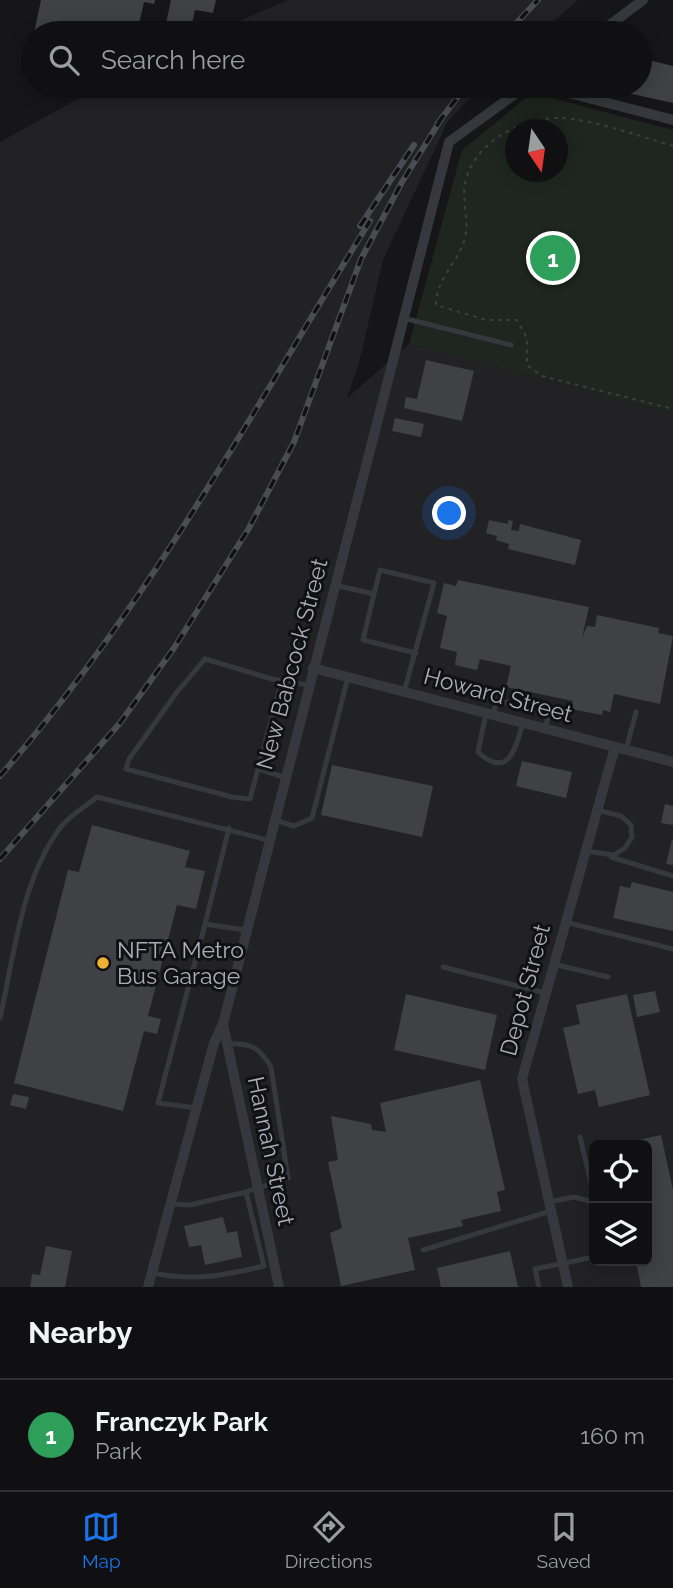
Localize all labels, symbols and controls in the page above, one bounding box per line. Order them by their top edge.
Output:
search box [21,21,652,98]
icon: search [45,41,83,79]
text: Search here [101,45,245,75]
north arrow [505,119,568,182]
pin: 1 [530,232,576,284]
your location [432,496,466,530]
street label: New Babcock Street [250,555,333,772]
street label: Howard Street [421,662,576,727]
street label: Depot Street [494,921,555,1059]
place label: NFTA Metro Bus Garage [117,936,244,989]
marker: NFTA Metro Bus Garage [95,955,111,971]
street label: Hannah Street [243,1074,301,1228]
map controls [589,1140,652,1266]
button: locate [589,1140,652,1203]
button: layers [589,1203,652,1266]
text: Nearby [28,1315,132,1350]
text: Franczyk Park [95,1407,268,1437]
text: 1 [45,1422,57,1449]
text: 160 m [580,1422,645,1449]
text: Park [95,1437,142,1464]
tab: Map [82,1508,121,1572]
tab: Directions [285,1508,373,1572]
tab: Saved [537,1508,591,1572]

